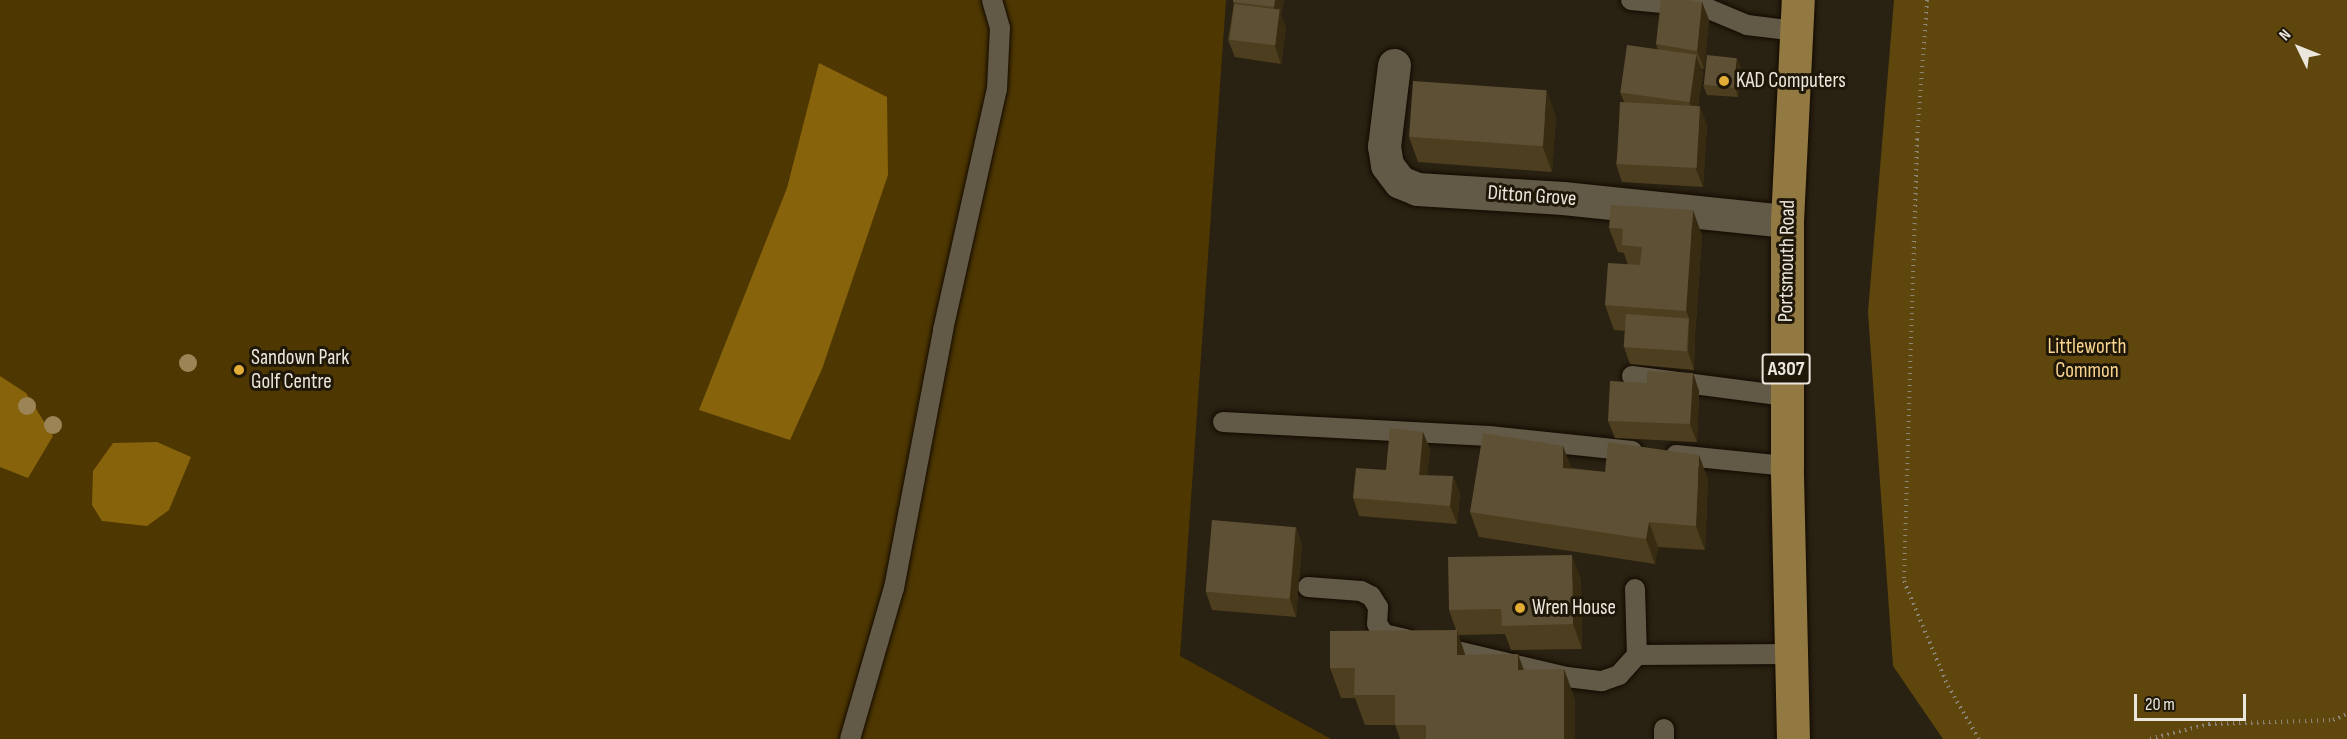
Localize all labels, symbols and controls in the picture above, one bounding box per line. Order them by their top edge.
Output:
north arrow [2269,18,2329,78]
text: N [2276,26,2295,45]
place label: KAD Computers [1736,68,1846,94]
marker: KAD Computers [1717,74,1731,88]
street label: Ditton Grove [1487,180,1577,212]
street label: Portsmouth Road [1773,200,1801,322]
park label: Littleworth Common [2048,334,2126,384]
place label: Sandown Park Golf Centre [251,345,349,395]
road number: A307 [1760,352,1812,386]
marker: Sandown Park Golf Centre [232,363,246,377]
place label: Wren House [1532,595,1616,621]
marker: Wren House [1513,601,1527,615]
scale bar [2137,682,2250,720]
text: 20 m [2145,694,2175,715]

